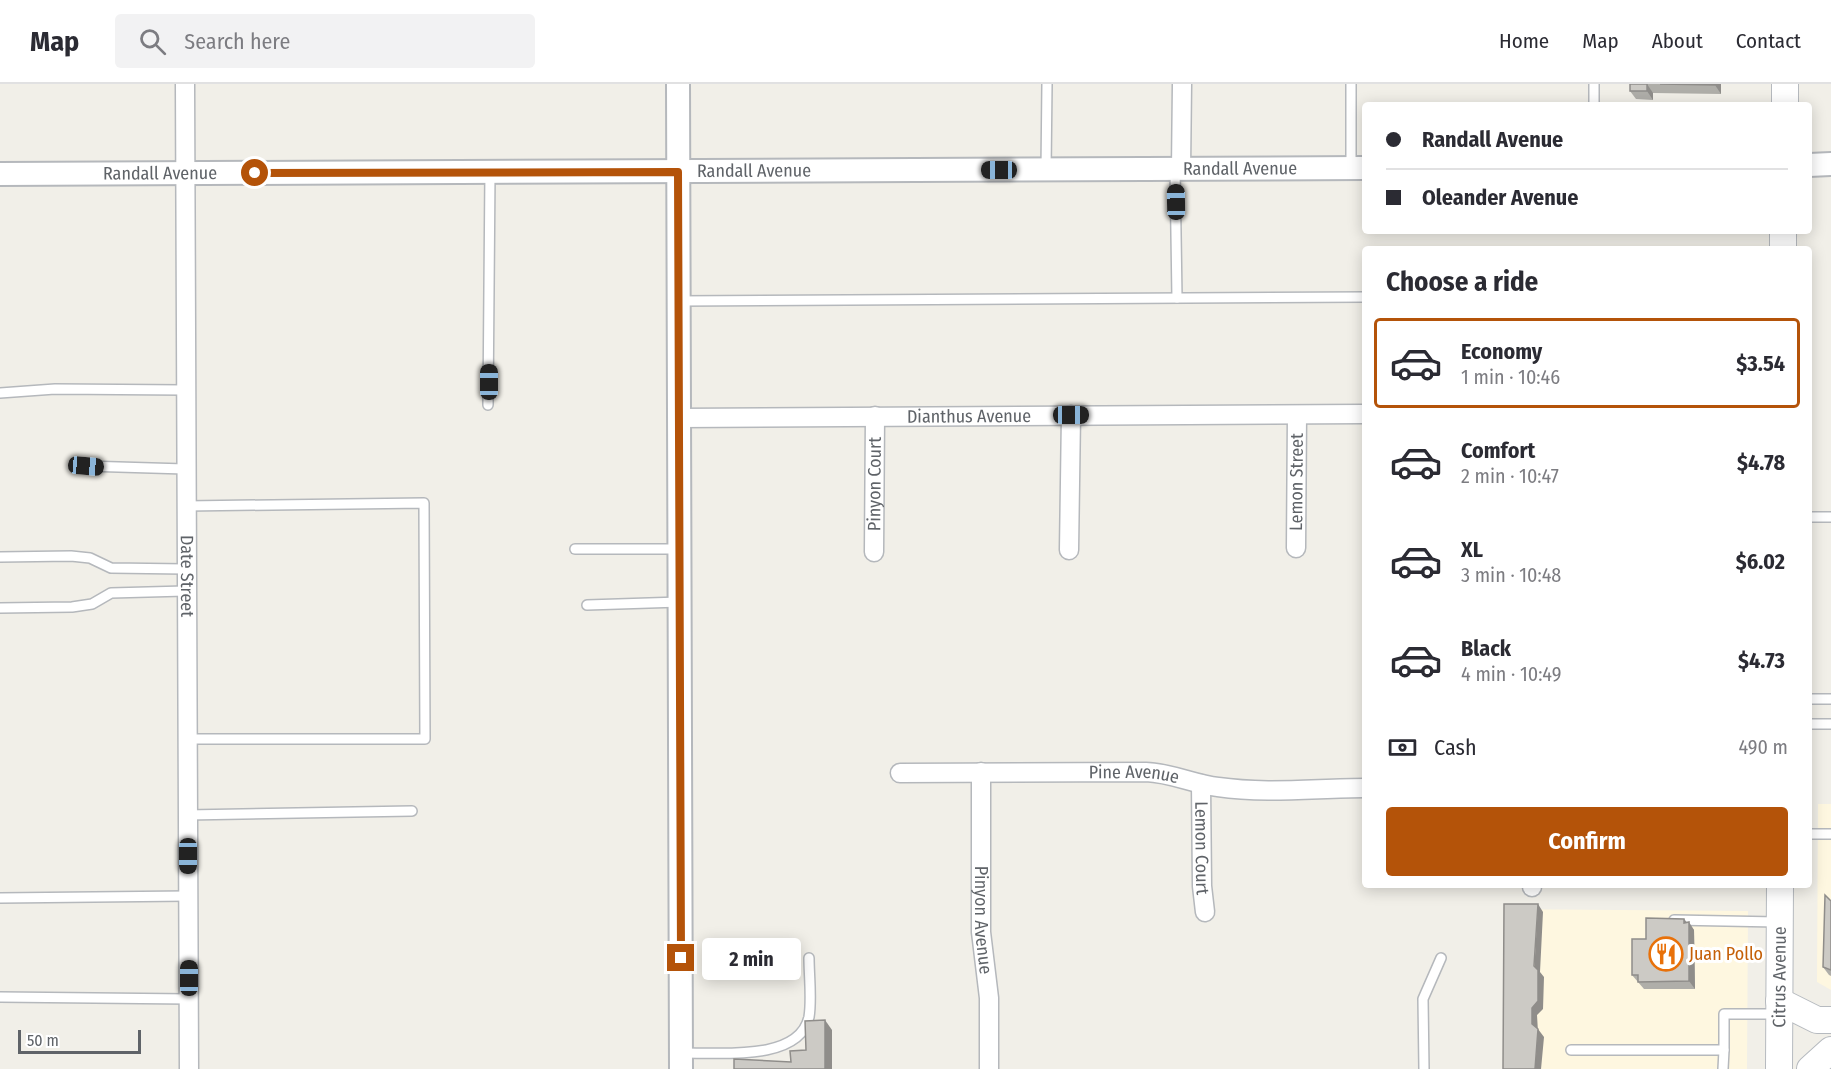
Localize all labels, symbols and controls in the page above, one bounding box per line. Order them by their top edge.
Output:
search box [115,14,535,68]
text: Map [30,25,79,58]
icon: search [136,25,169,58]
text: Search here [184,28,290,55]
text: Home [1499,28,1549,54]
text: Map [1582,28,1619,54]
text: About [1652,28,1703,54]
text: Contact [1736,28,1801,54]
text: Randall Avenue [1422,126,1563,153]
street label: Randall Avenue [1183,157,1297,180]
route start [241,159,268,186]
street label: Randall Avenue [697,159,811,182]
car [981,161,1017,179]
street label: Randall Avenue [103,162,217,185]
car [1167,184,1185,220]
text: Oleander Avenue [1422,184,1578,211]
text: Choose a ride [1386,266,1538,298]
icon: car [1389,336,1443,390]
text: Economy [1461,338,1542,365]
text: $3.54 [1736,350,1785,377]
car [480,364,498,400]
text: 1 min · 10:46 [1461,365,1560,389]
street label: Dianthus Avenue [907,405,1031,428]
car [1053,406,1089,424]
street label: Lemon Street [1285,433,1308,531]
icon: car [1389,435,1443,489]
street label: Pinyon Court [863,437,886,531]
text: Comfort [1461,437,1535,464]
text: $4.78 [1737,449,1785,476]
car [67,455,105,477]
text: 2 min · 10:47 [1461,464,1559,488]
icon: car [1389,534,1443,588]
street label: Date Street [176,535,198,617]
text: XL [1461,536,1483,563]
text: $6.02 [1736,548,1785,575]
text: 3 min · 10:48 [1461,563,1561,587]
icon: car [1389,633,1443,687]
text: Black [1461,635,1511,662]
text: $4.73 [1738,647,1785,674]
text: 4 min · 10:49 [1461,662,1561,686]
icon: cash [1386,731,1419,764]
text: Cash [1434,734,1477,761]
text: 490 m [1738,735,1788,759]
street label: Pine Avenue [1089,761,1182,788]
street label: Lemon Court [1190,801,1214,896]
button: Confirm [1386,807,1788,876]
car [179,838,197,874]
street label: Pinyon Avenue [970,866,997,975]
street label: Citrus Avenue [1768,926,1791,1028]
restaurant icon: Juan Pollo [1648,936,1684,972]
callout: 2 min [702,937,801,979]
place label: Juan Pollo [1689,943,1763,965]
route end [667,944,694,971]
text: 2 min [729,947,774,971]
car [180,960,198,996]
scale bar [18,1027,141,1054]
text: 50 m [27,1031,59,1050]

